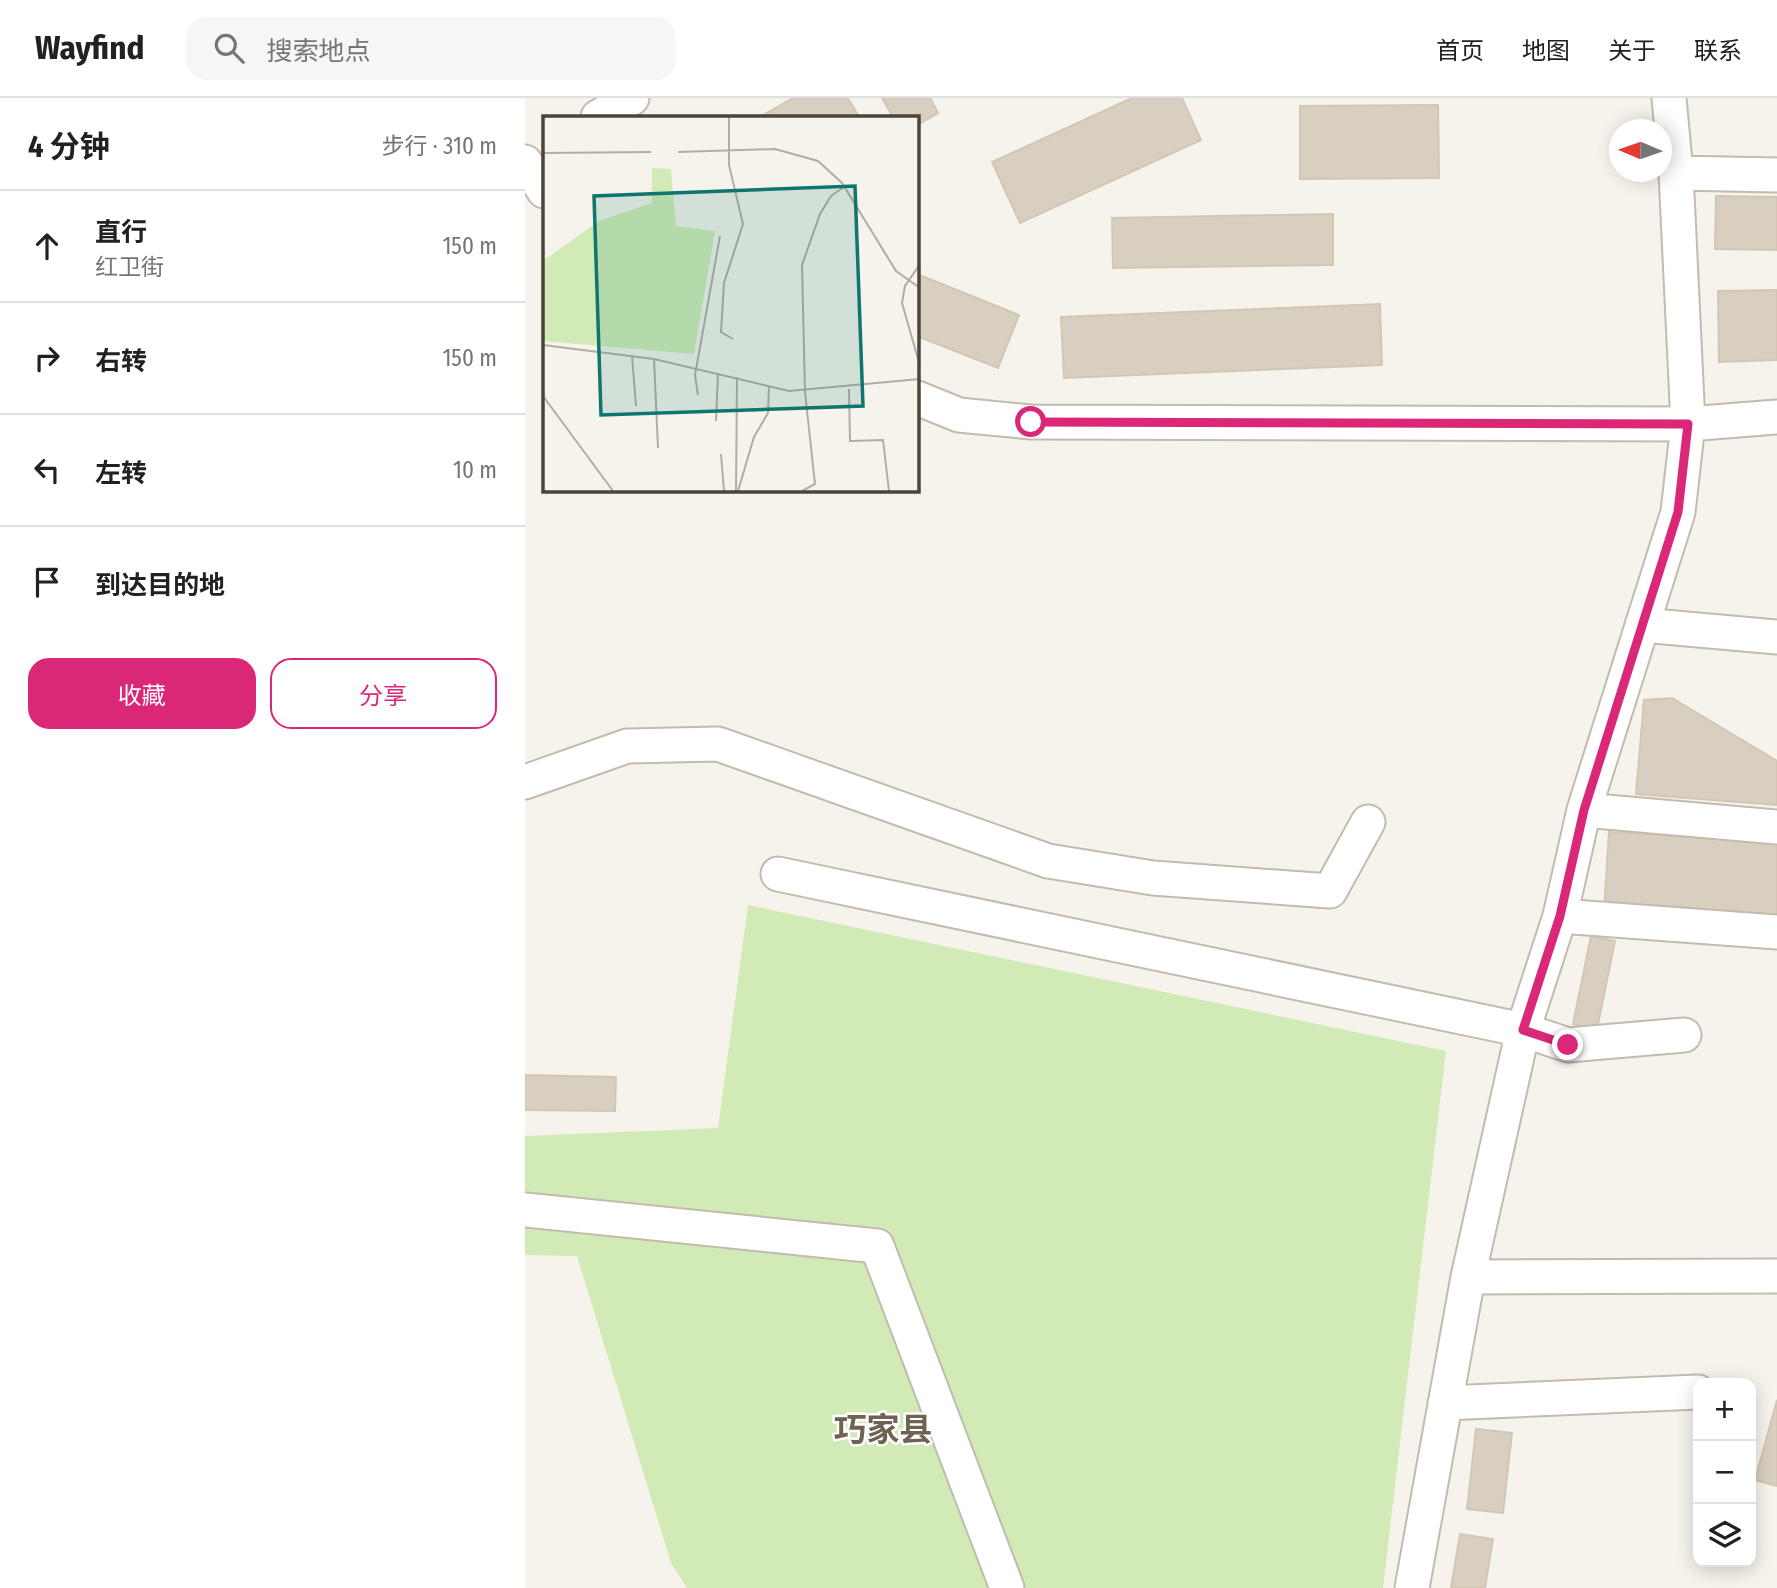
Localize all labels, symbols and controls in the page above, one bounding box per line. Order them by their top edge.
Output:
search box [186,17,676,80]
text: Wayfind [35,28,144,68]
icon: search [210,29,248,67]
text: 搜索地点 [266,36,370,67]
text: 首页 [1436,37,1484,65]
text: 地图 [1522,37,1570,65]
text: 关于 [1608,37,1656,65]
text: 联系 [1694,37,1742,65]
inset map [543,116,919,492]
north arrow [1609,119,1672,182]
text: 4 分钟 [28,129,110,165]
text: 步行 · 310 m [381,132,497,160]
text: 直行 [95,217,147,248]
icon: ahead [28,227,66,265]
text: 150 m [442,232,497,260]
text: 红卫街 [95,253,164,281]
icon: right [28,339,66,377]
text: 150 m [442,344,497,372]
text: 右转 [95,346,147,377]
route start [1015,406,1046,437]
icon: left [28,451,66,489]
text: 10 m [453,456,497,484]
text: 左转 [95,458,147,489]
icon: arrive [28,563,66,601]
text: 到达目的地 [95,570,225,601]
button: 收藏 [28,658,256,729]
button: 分享 [270,658,497,729]
route end [1552,1029,1583,1060]
map controls [1693,1378,1756,1567]
button: + [1693,1378,1756,1441]
district label: 巧家县 [834,1410,933,1450]
button: − [1693,1441,1756,1504]
button: layers [1693,1504,1756,1567]

